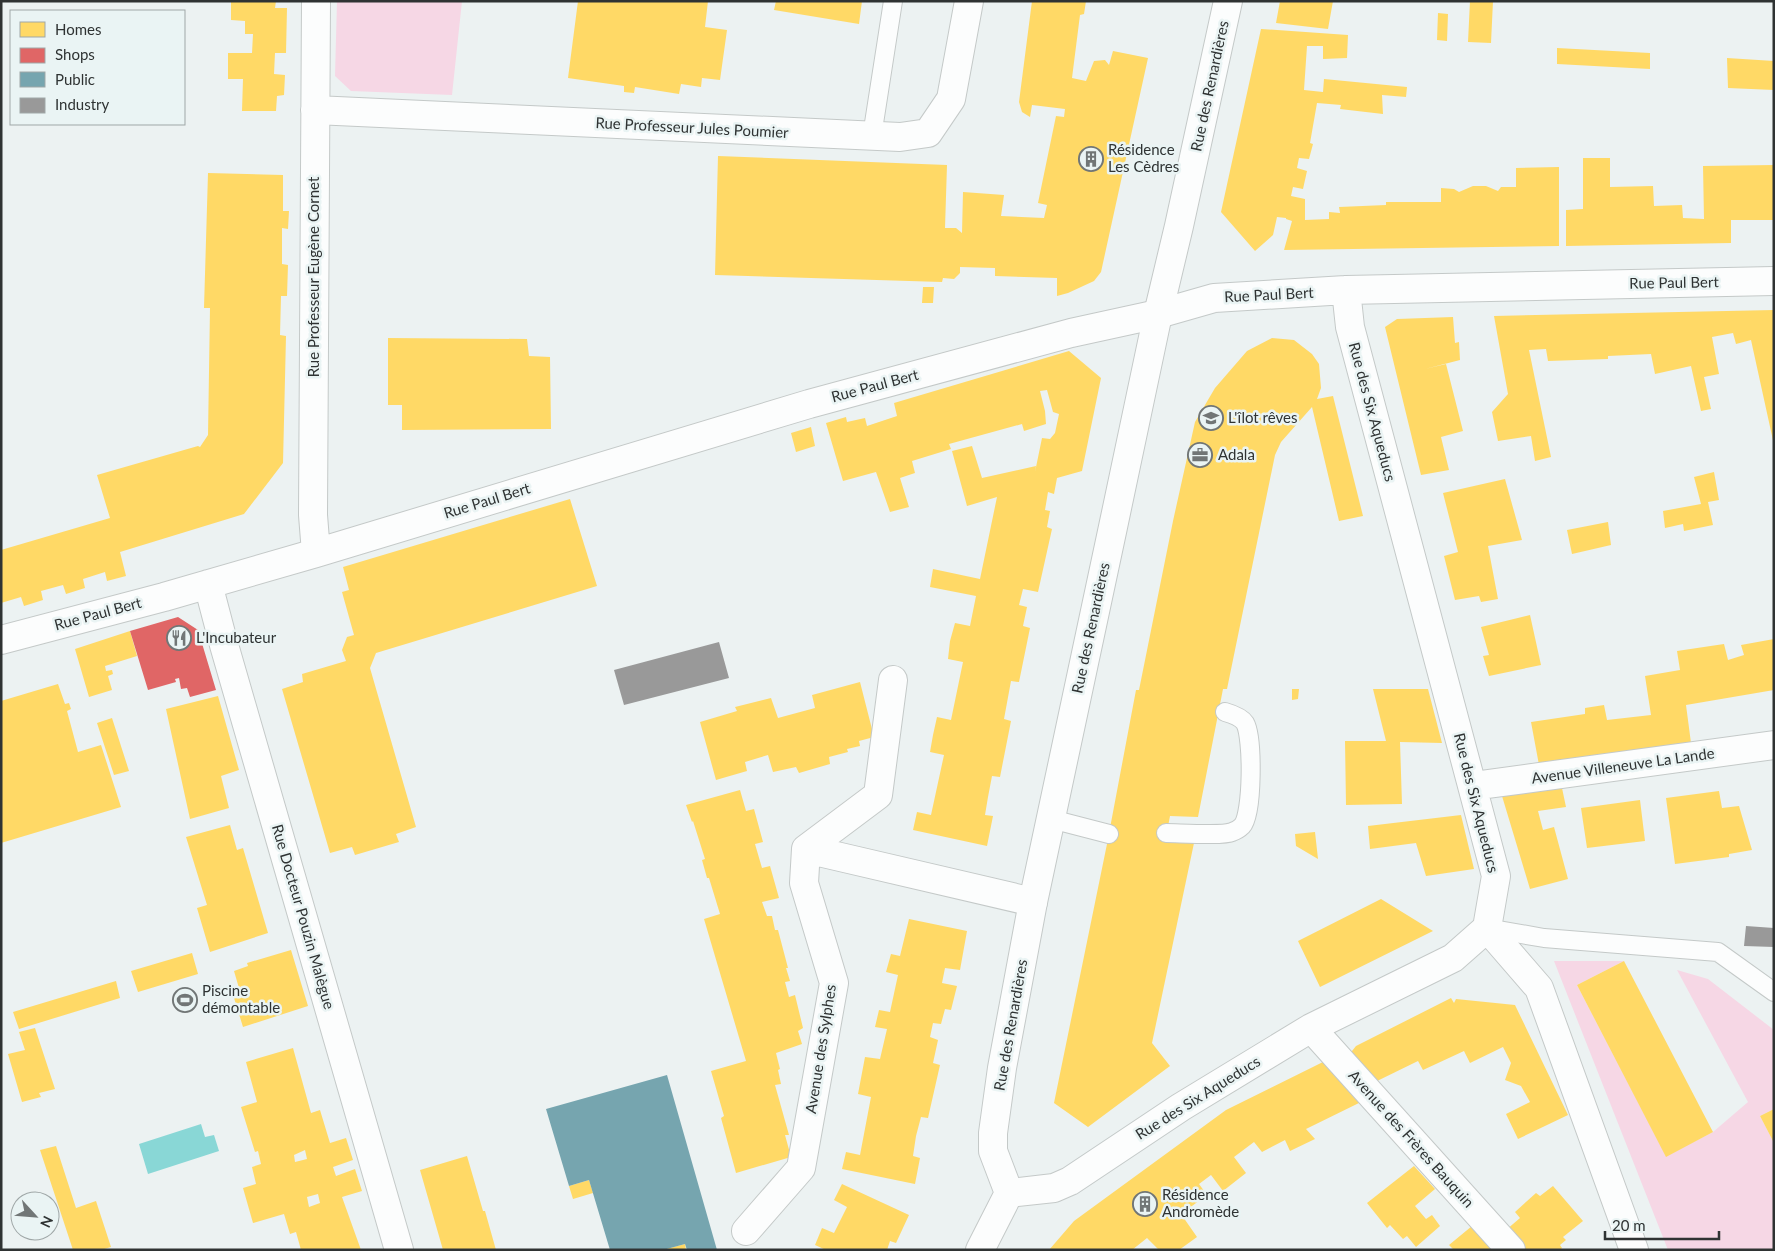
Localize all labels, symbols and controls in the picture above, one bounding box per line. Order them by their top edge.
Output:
legend [10,10,185,125]
street label: Rue des Renardières [1186,19,1232,153]
text: Homes [55,20,101,38]
text: Shops [55,45,95,63]
text: Public [55,70,95,88]
text: Industry [55,95,110,113]
street label: Rue Professeur Jules Poumier [595,113,790,141]
place label: Résidence Les Cèdres [1108,140,1179,175]
building icon: Résidence Les Cèdres [1078,146,1104,172]
street label: Rue Professeur Eugène Cornet [304,176,322,377]
street label: Rue Paul Bert [1629,272,1720,292]
street label: Rue Paul Bert [1224,283,1315,305]
street label: Rue des Six Aqueducs [1346,340,1400,483]
street label: Rue Paul Bert [829,365,921,405]
school or university icon: L'îlot rêves [1198,405,1224,431]
place label: L'îlot rêves [1228,408,1297,426]
office icon: Adala [1187,442,1213,468]
place label: Adala [1218,445,1255,463]
street label: Rue Paul Bert [441,478,533,522]
street label: Rue des Renardières [1067,561,1113,695]
street label: Rue Paul Bert [52,593,144,633]
restaurant icon: L'Incubateur [166,625,192,651]
place label: L'Incubateur [196,628,277,646]
street label: Rue des Six Aqueducs [1451,731,1503,875]
street label: Avenue Villeneuve La Lande [1530,743,1716,787]
street label: Rue Docteur Pouzin Malègue [269,822,339,1011]
street label: Rue des Renardières [990,958,1030,1092]
place label: Piscine démontable [202,981,280,1016]
street label: Avenue des Sylphes [801,983,839,1115]
sports icon: Piscine démontable [172,987,198,1013]
street label: Rue des Six Aqueducs [1132,1052,1263,1143]
street label: Avenue des Frères Bauquin [1345,1066,1478,1211]
place label: Résidence Andromède [1162,1185,1239,1220]
north arrow [10,1191,60,1241]
building icon: Résidence Andromède [1132,1191,1158,1217]
scale bar [1605,1208,1719,1240]
text: N [37,1213,57,1230]
text: 20 m [1612,1216,1646,1234]

